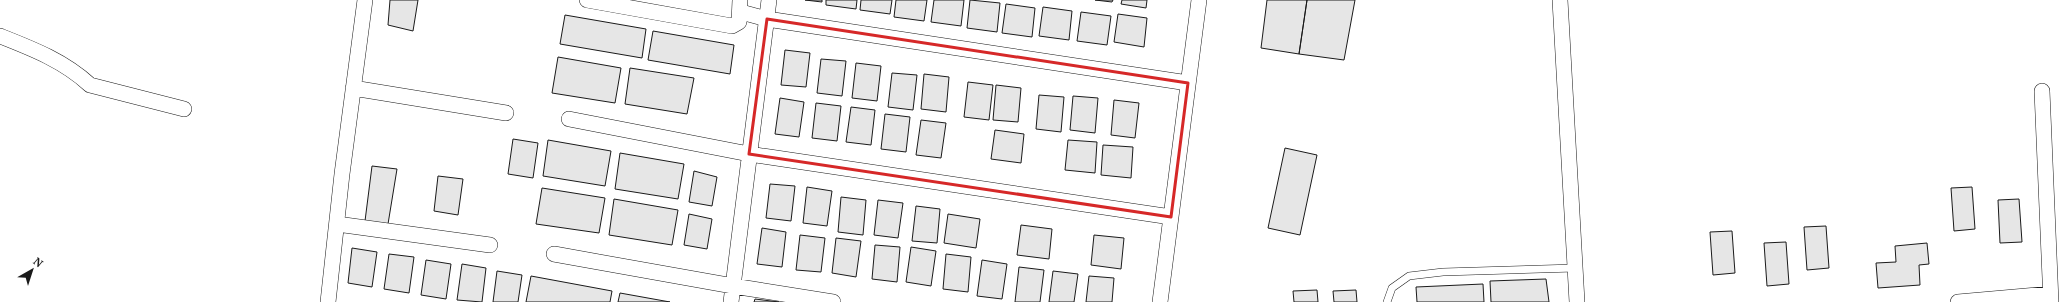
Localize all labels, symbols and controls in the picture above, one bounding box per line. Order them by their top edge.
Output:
north arrow [12,250,52,290]
text: N [31,254,46,271]

